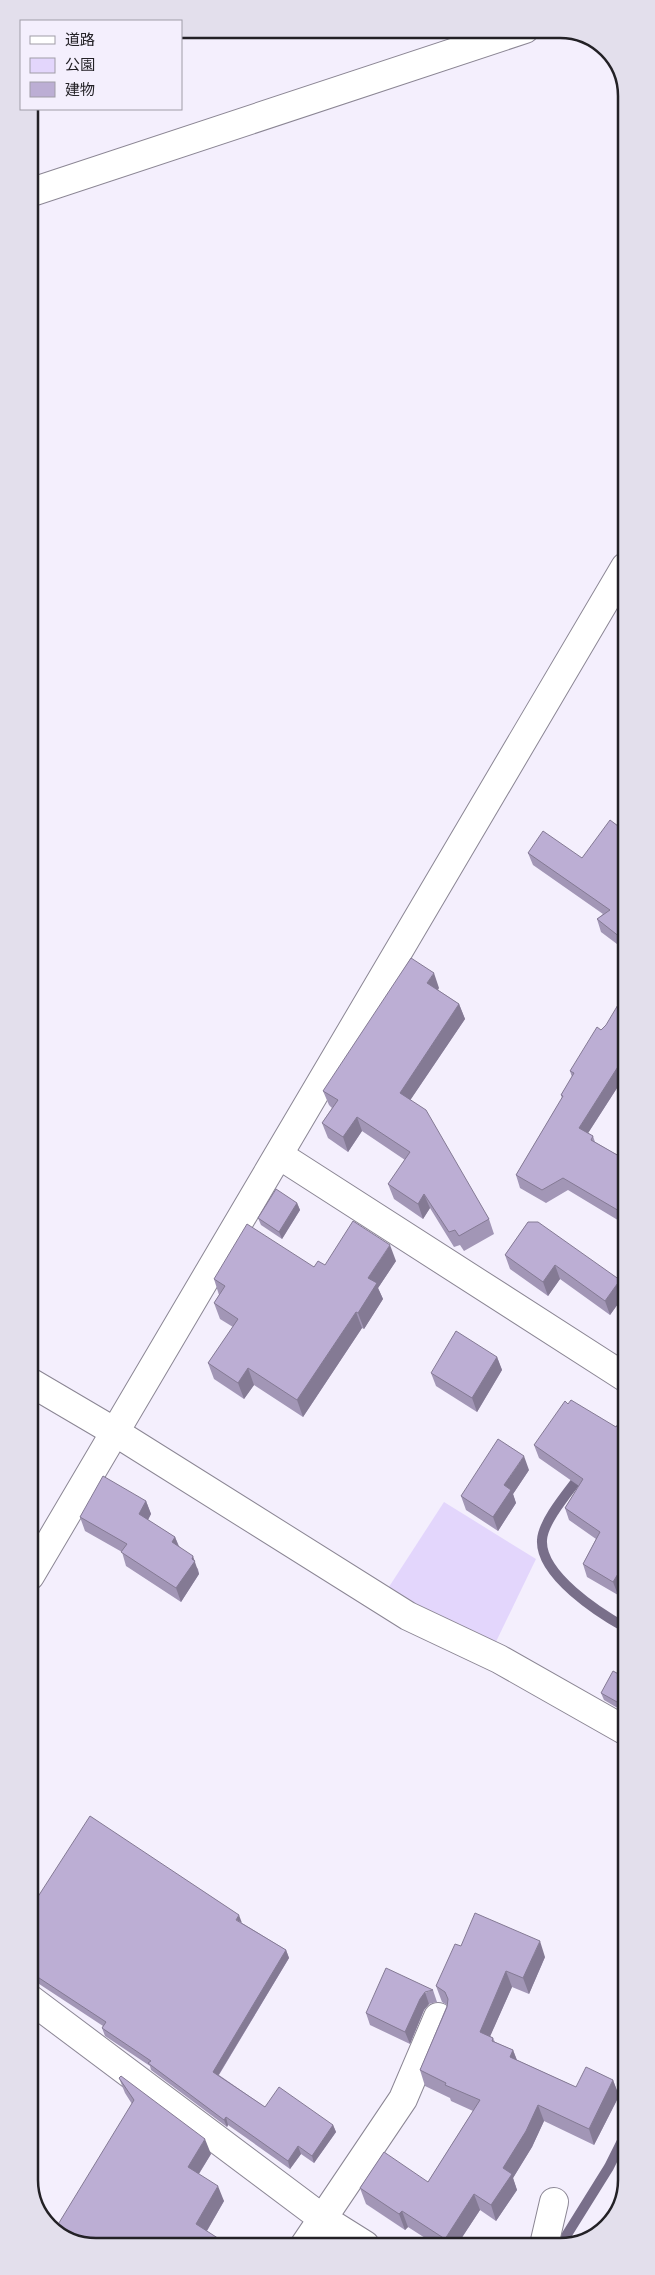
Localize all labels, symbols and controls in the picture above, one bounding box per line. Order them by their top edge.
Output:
legend [20,20,182,110]
text: 道路 [65,30,95,48]
text: 公園 [65,55,95,73]
text: 建物 [65,80,95,98]

